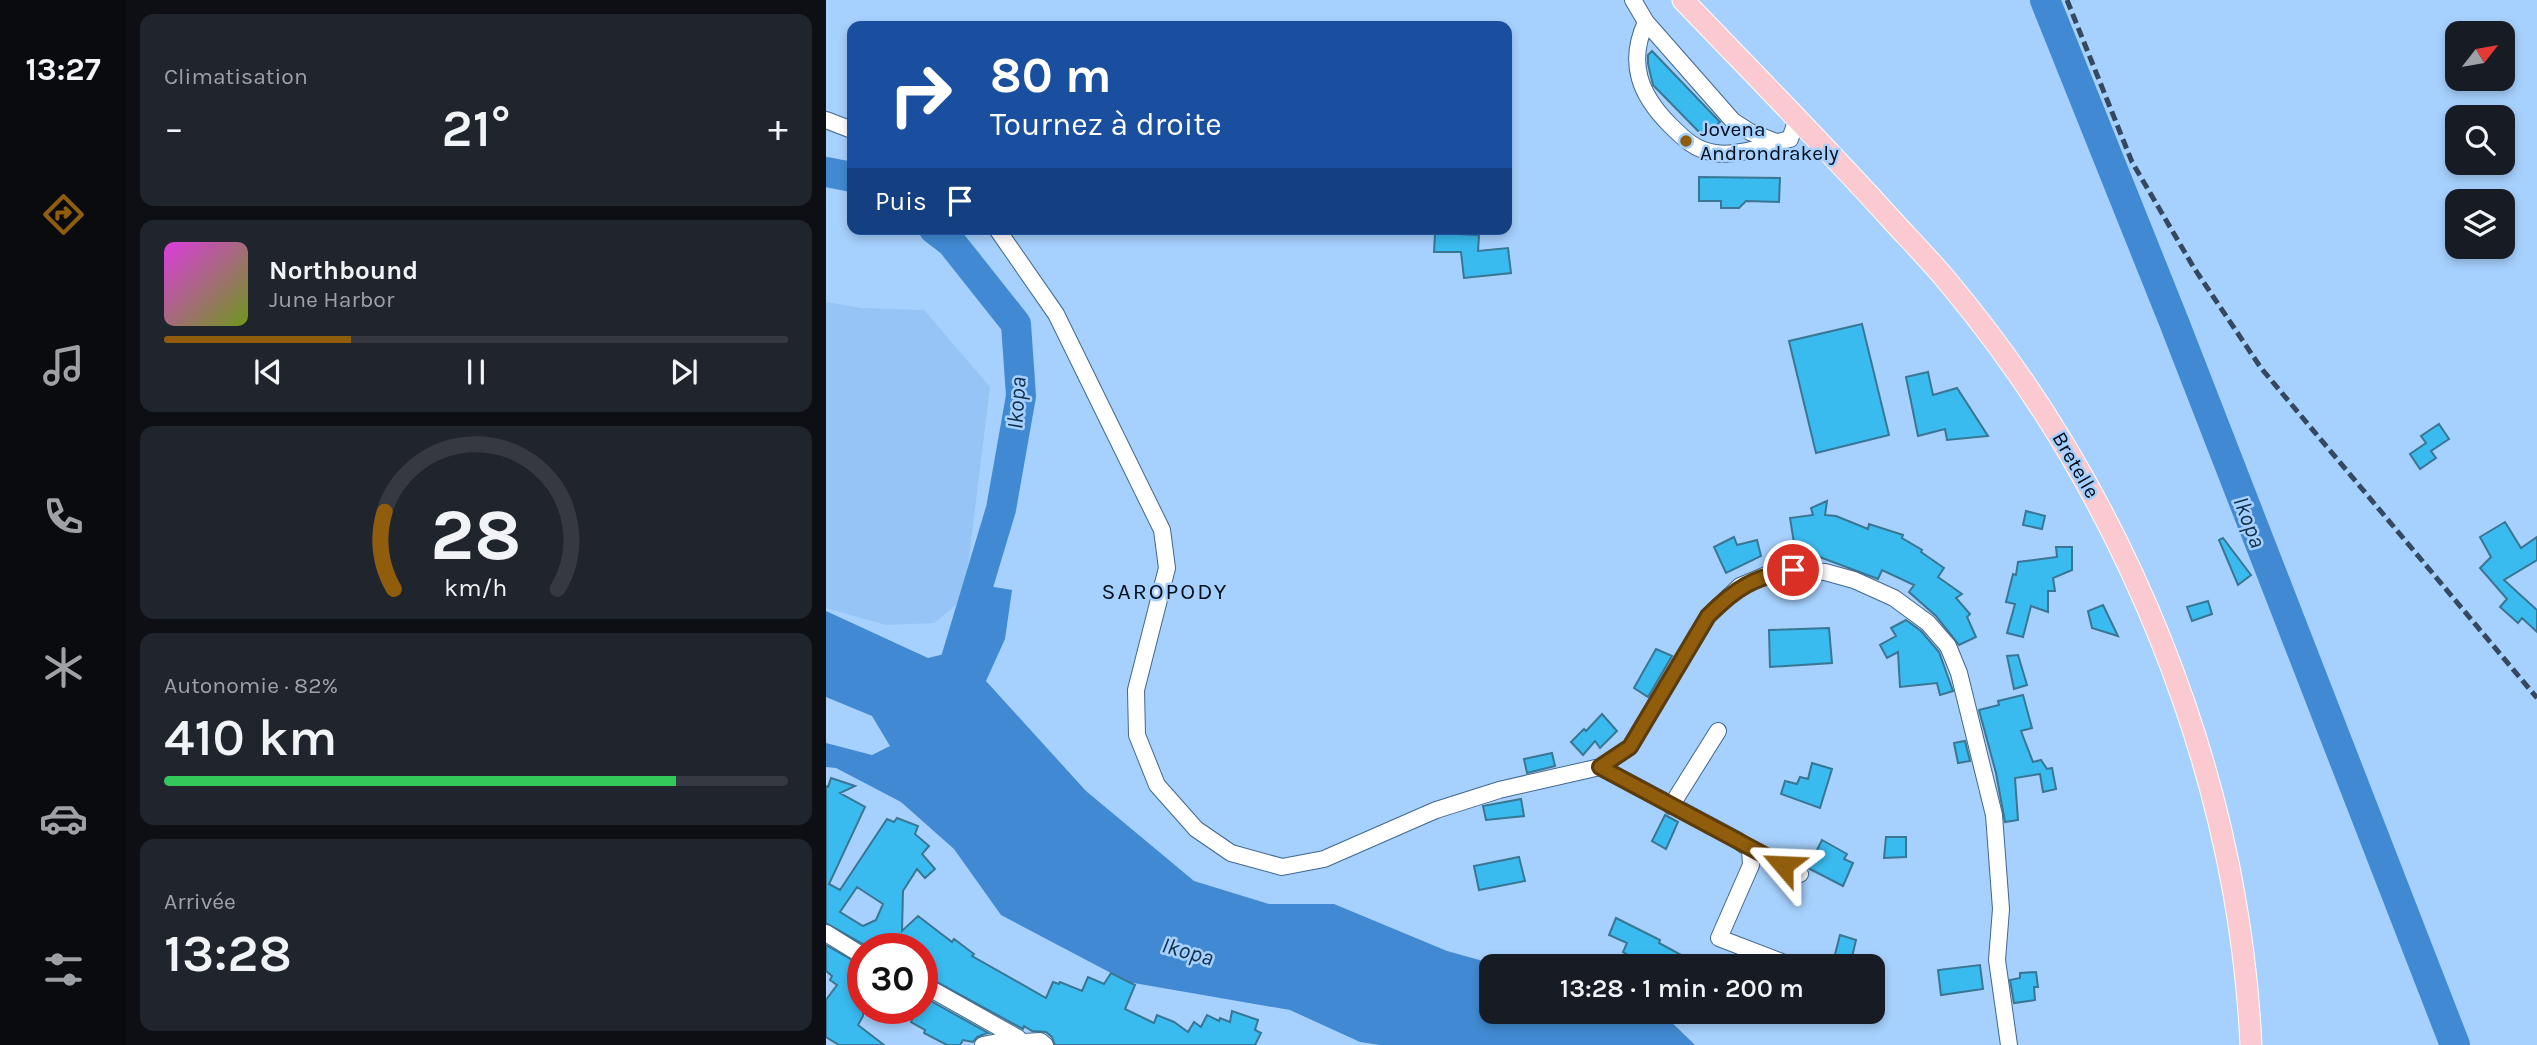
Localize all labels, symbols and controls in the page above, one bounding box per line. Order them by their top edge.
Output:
north arrow [2445,21,2515,91]
map controls [2445,21,2515,259]
text: 80 m [990,47,1112,104]
icon: right [875,49,966,140]
text: 13:27 [25,51,101,88]
text: Climatisation [164,63,308,90]
text: 21° [442,98,510,159]
button: search [2445,105,2515,175]
text: − [164,106,184,151]
text: + [768,106,788,151]
text: Tournez à droite [990,106,1222,143]
place label: Jovena Androndrakely [1700,117,1839,165]
marker: Jovena Androndrakely [1678,133,1694,149]
icon: arrive [941,182,979,220]
text: Puis [875,186,927,217]
button: layers [2445,189,2515,259]
icon: directions [39,190,88,239]
text: Northbound [269,255,418,286]
text: June Harbor [269,286,394,313]
icon: music [39,341,88,390]
icon: previous [249,353,287,391]
icon: pause [457,353,495,391]
icon: next [665,353,703,391]
water label: Ikopa [1001,376,1032,430]
street label: Bretelle [2047,428,2105,502]
icon: phone [39,492,88,541]
text: 28 [430,492,522,577]
water label: Ikopa [2227,493,2272,552]
pin [1763,540,1823,600]
icon: arrive [1774,551,1812,589]
text: km/h [444,572,508,601]
district label: SAROPODY [1102,578,1228,605]
icon: climate [39,643,88,692]
text: Autonomie · 82% [164,672,338,699]
text: 410 km [164,707,337,768]
icon: car [39,794,88,843]
position arrow [1746,828,1820,902]
text: Arrivée [164,888,236,915]
text: 13:28 [164,923,292,984]
water label: Ikopa [1159,931,1217,972]
speed limit sign: 30 [847,933,938,1024]
icon: filters [39,945,88,994]
text: 13:28 · 1 min · 200 m [1560,973,1804,1004]

